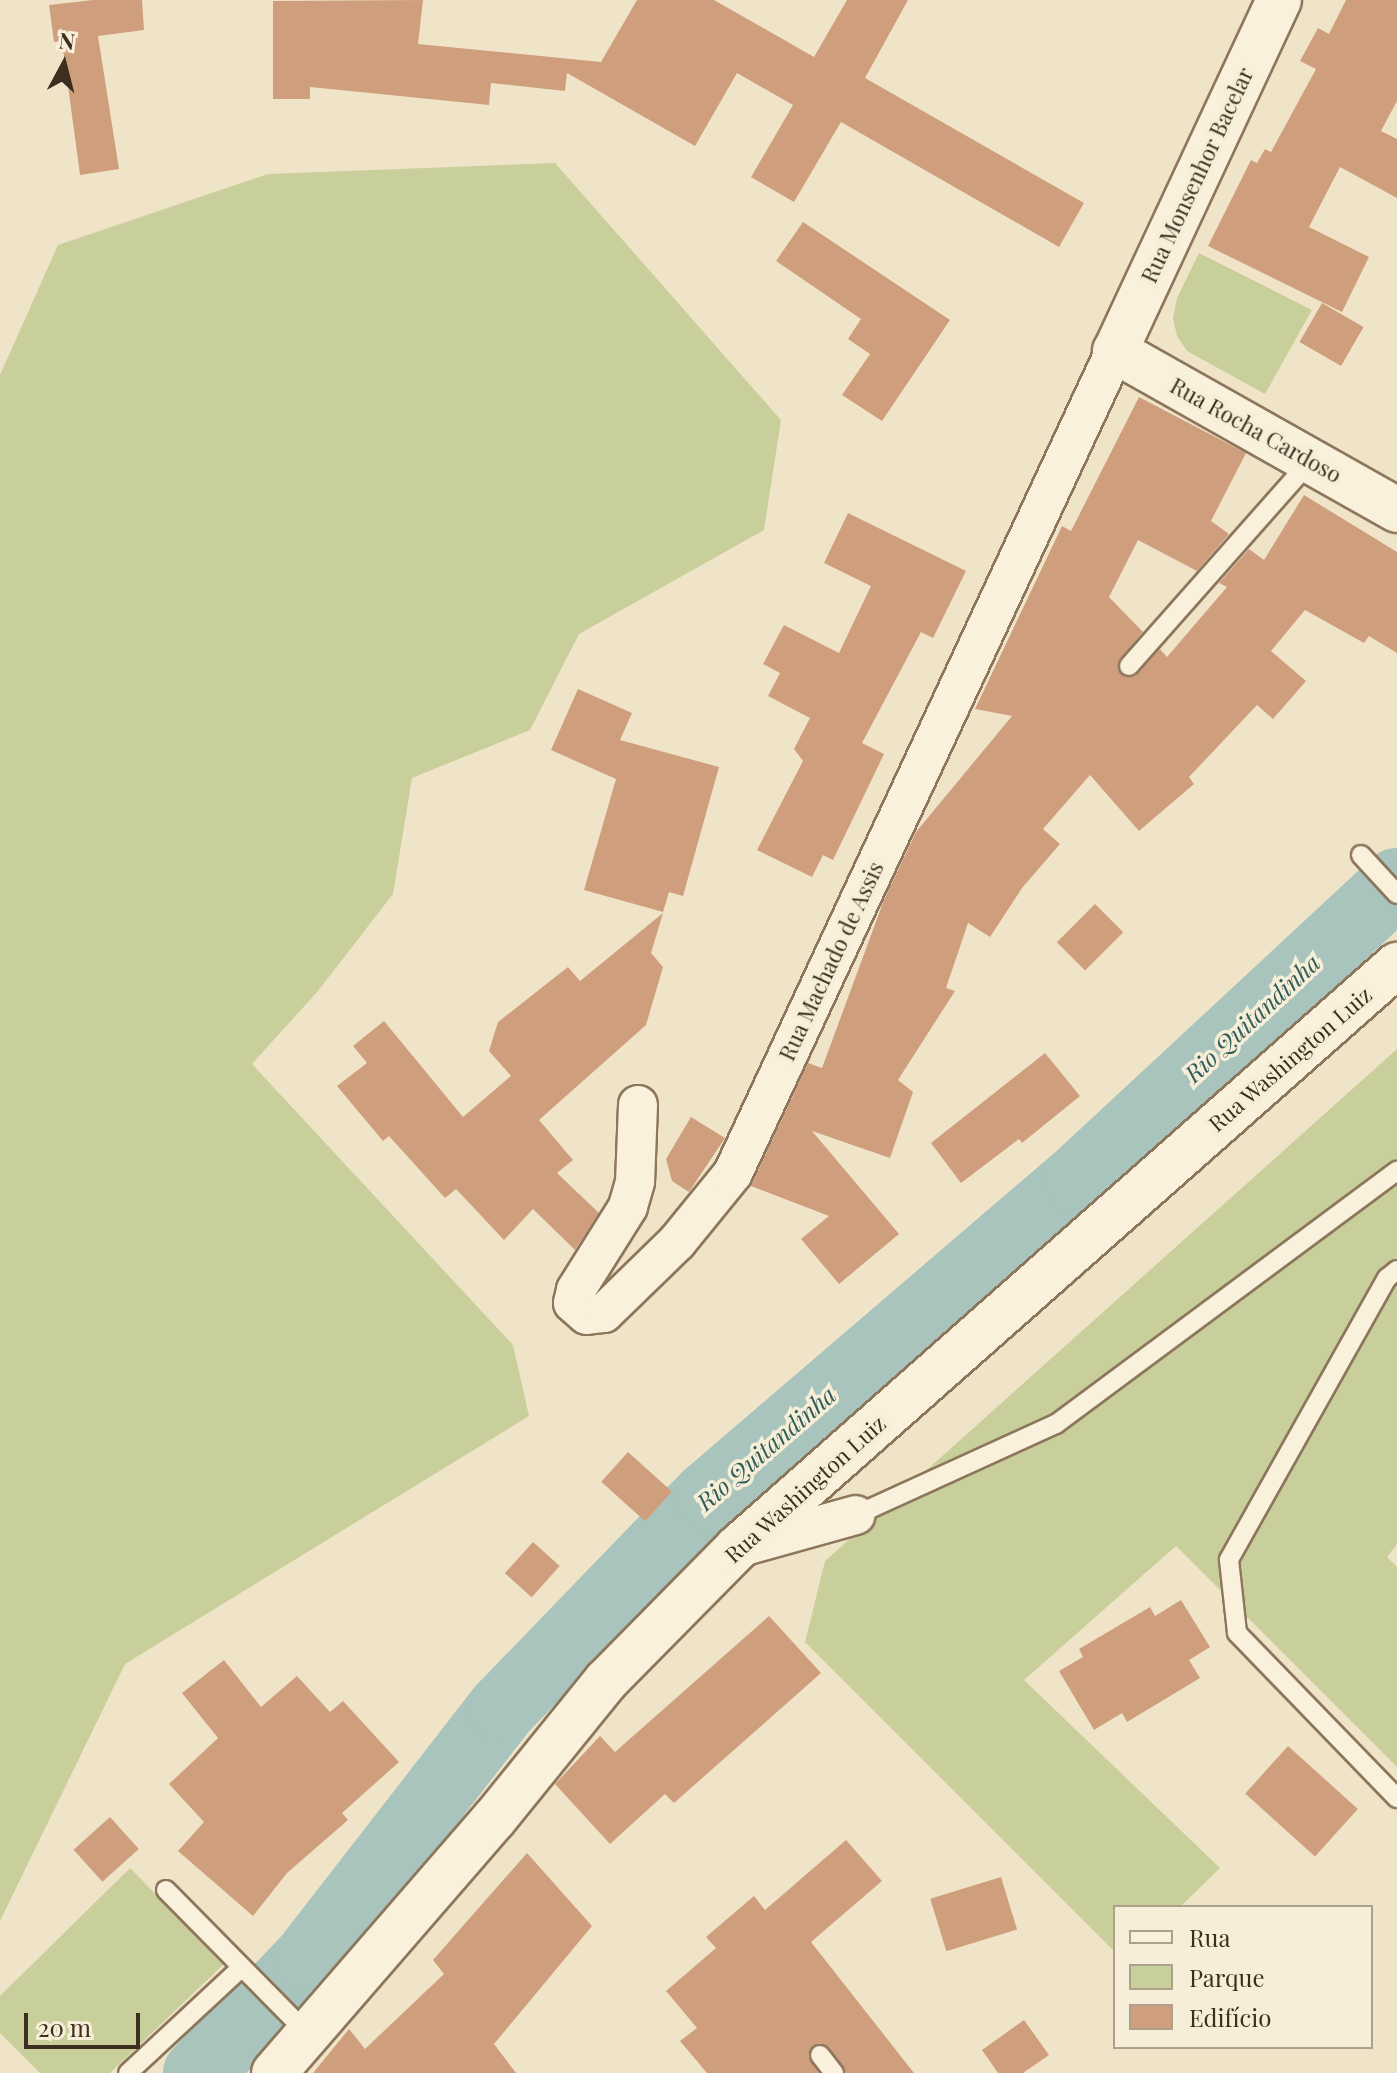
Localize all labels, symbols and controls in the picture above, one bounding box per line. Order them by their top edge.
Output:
north arrow [24,24,104,104]
text: N [57,24,77,56]
street label: Rua Monsenhor Bacelar [1135,63,1259,287]
street label: Rua Rocha Cardoso [1166,372,1346,488]
street label: Rua Machado de Assis [773,857,889,1065]
water label: Rio Quitandinha [1178,948,1326,1088]
street label: Rua Washington Luiz [1203,981,1377,1137]
water label: Rio Quitandinha [691,1380,841,1516]
street label: Rua Washington Luiz [719,1410,891,1568]
legend [1113,1905,1373,2049]
text: Rua [1189,1921,1230,1953]
text: Parque [1189,1961,1265,1993]
scale bar [28,1997,144,2047]
text: Edifício [1189,2001,1271,2033]
text: 20 m [38,2011,91,2043]

